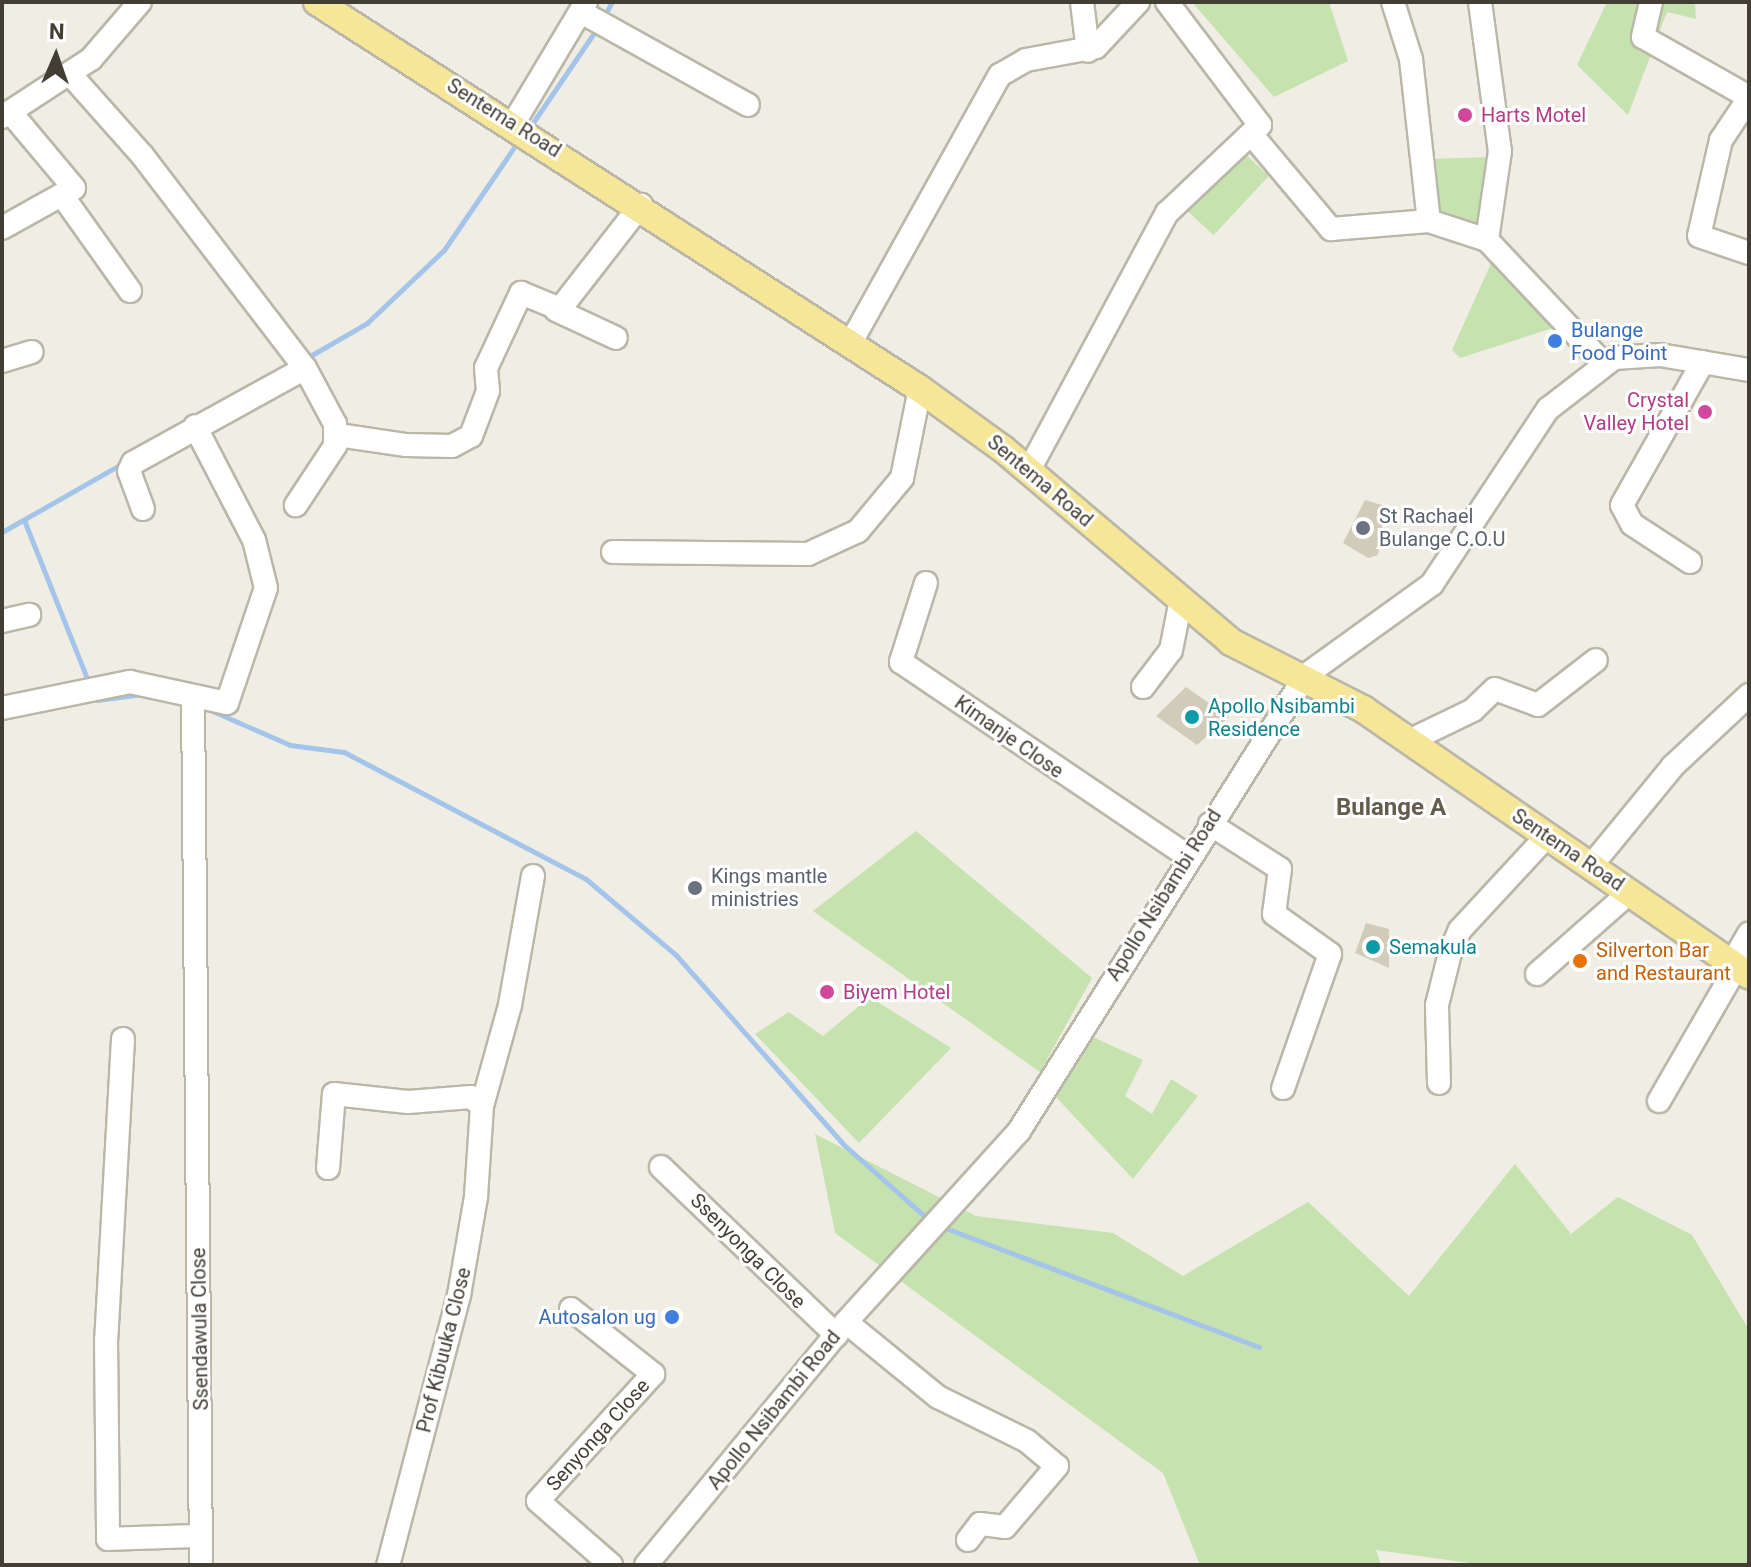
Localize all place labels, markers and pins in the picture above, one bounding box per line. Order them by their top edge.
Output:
place label: Harts Motel [1481,103,1586,127]
marker: Harts Motel [1456,106,1474,124]
place label: Bulange Food Point [1571,318,1667,365]
marker: Bulange Food Point [1546,332,1564,350]
place label: Crystal Valley Hotel [1584,388,1689,435]
marker: Crystal Valley Hotel [1696,403,1714,421]
place label: St Rachael Bulange C.O.U [1379,504,1505,551]
marker: St Rachael Bulange C.O.U [1354,519,1372,537]
place label: Apollo Nsibambi Residence [1208,694,1355,741]
marker: Apollo Nsibambi Residence [1183,708,1201,726]
place label: Kings mantle ministries [711,864,827,911]
marker: Kings mantle ministries [686,879,704,897]
place label: Semakula [1389,935,1477,959]
marker: Semakula [1364,938,1382,956]
place label: Silverton Bar and Restaurant [1596,938,1731,985]
marker: Silverton Bar and Restaurant [1571,952,1589,970]
place label: Biyem Hotel [843,980,950,1004]
marker: Biyem Hotel [818,983,836,1001]
place label: Autosalon ug [539,1305,656,1329]
marker: Autosalon ug [663,1308,681,1326]

